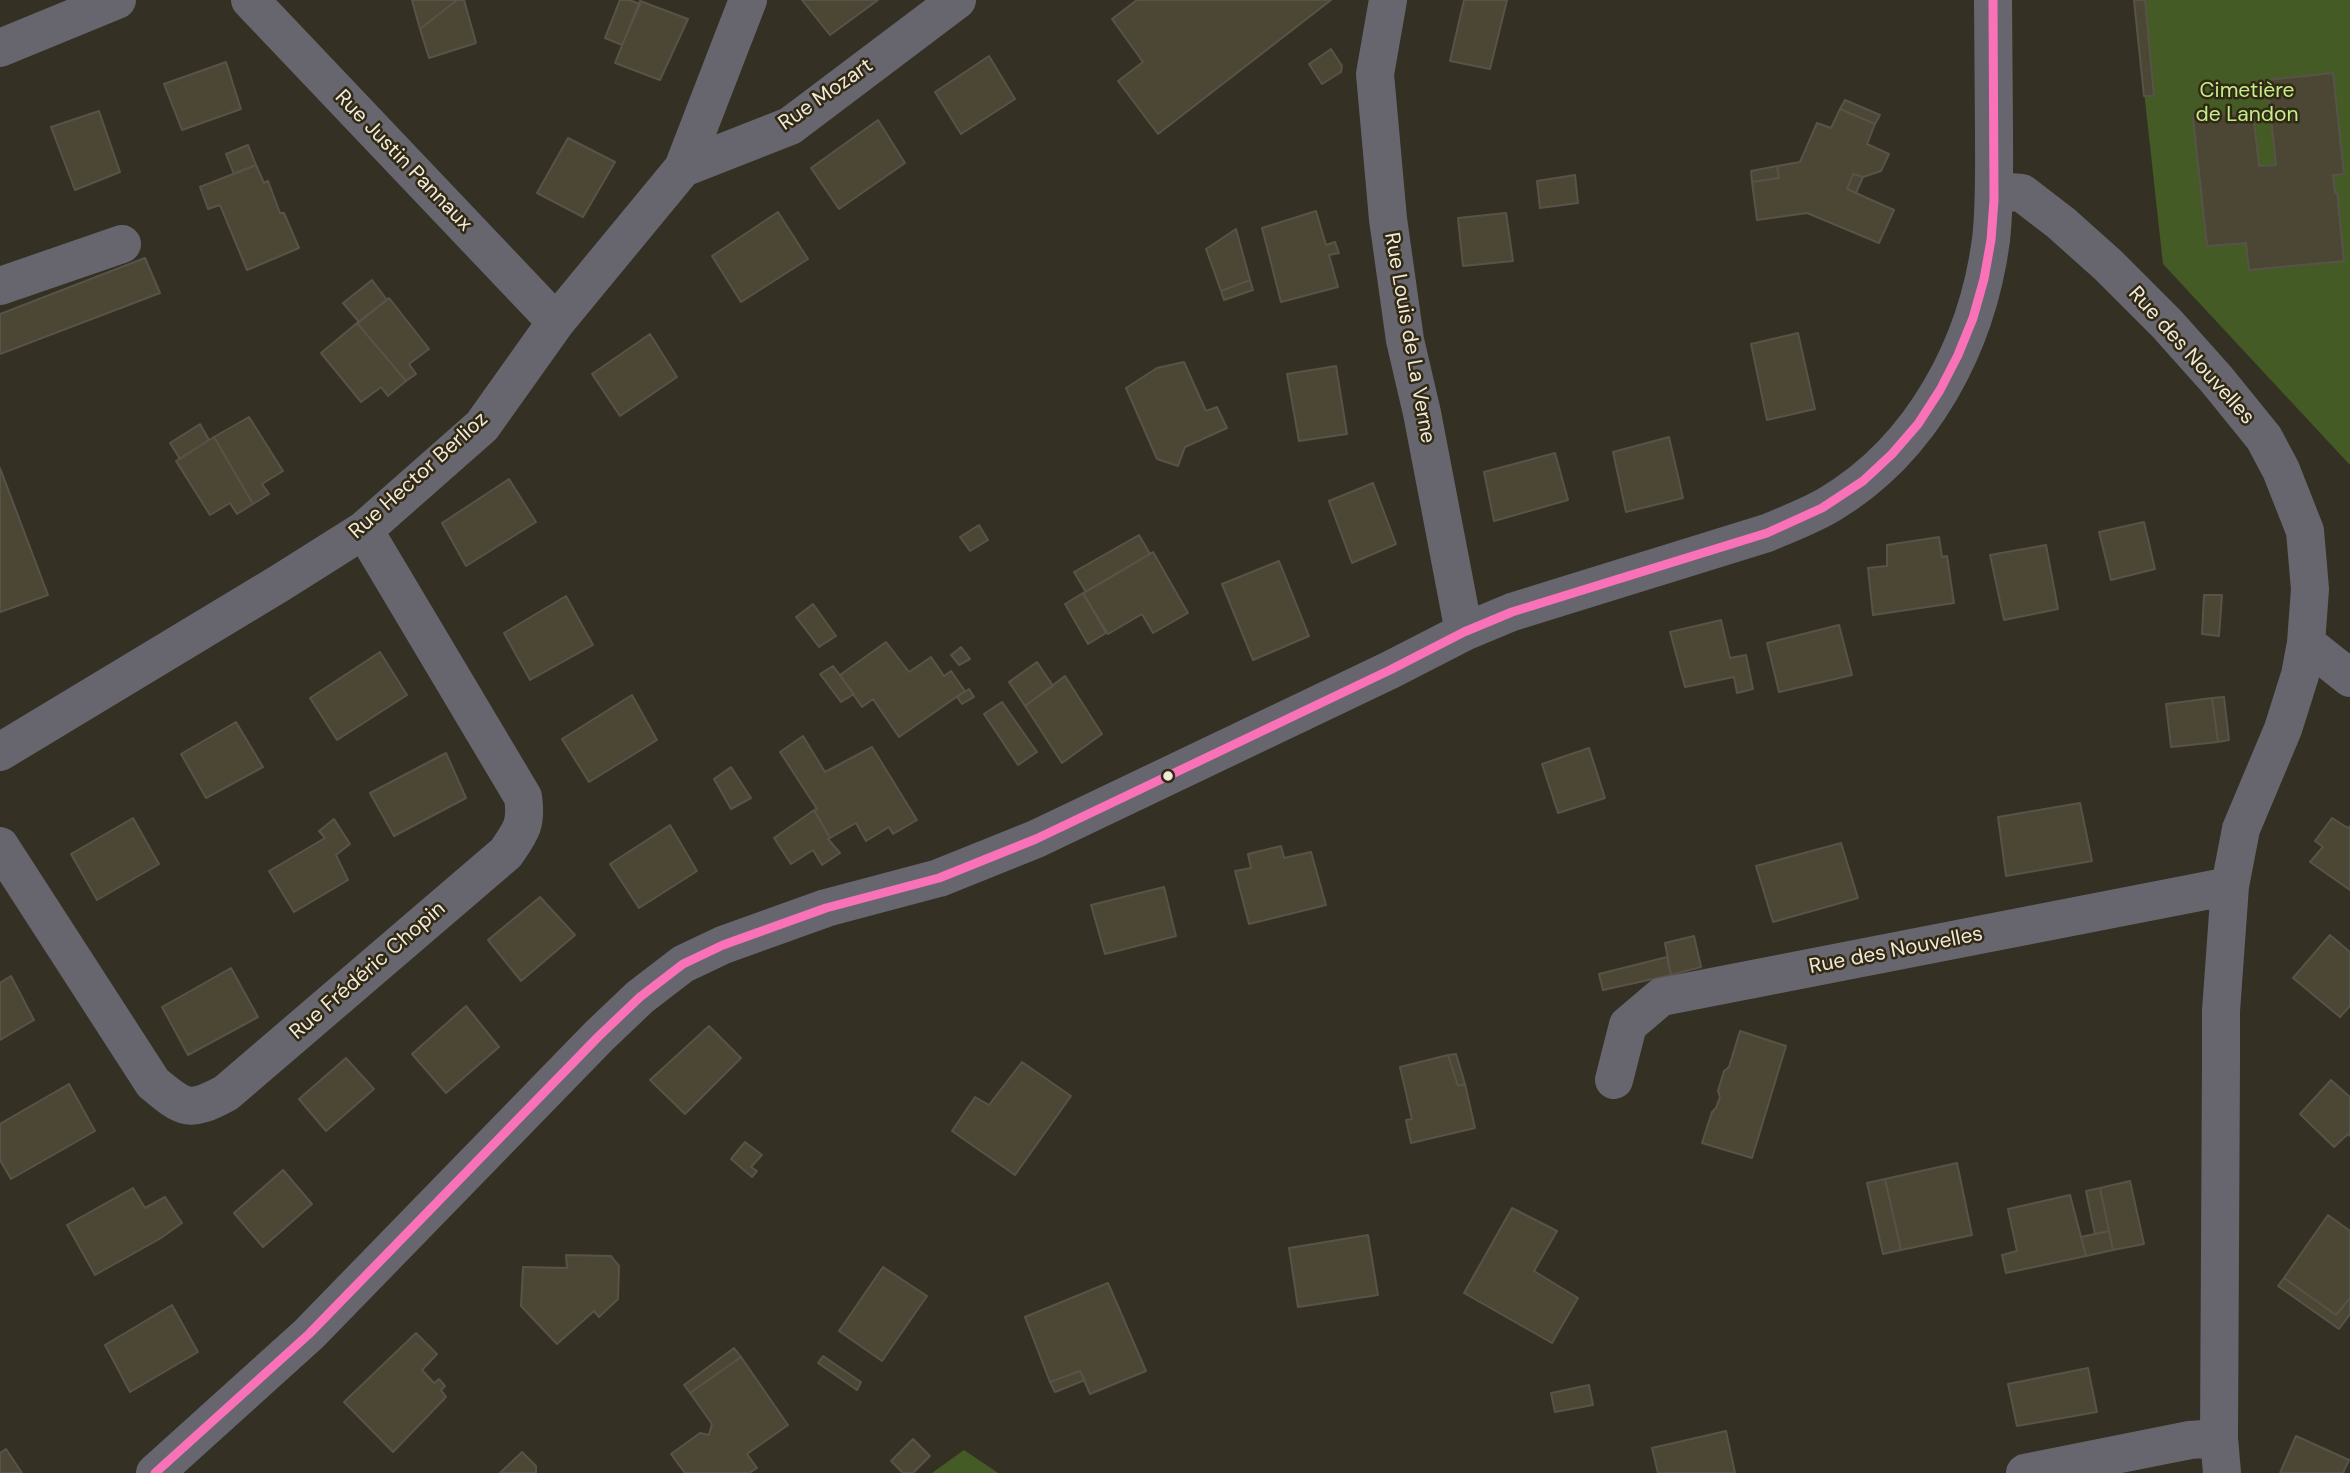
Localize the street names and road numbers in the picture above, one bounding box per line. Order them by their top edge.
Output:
street label: Rue Mozart [774,53,878,137]
street label: Rue Justin Pannaux [329,85,477,237]
street label: Rue Louis de La Verne [1378,231,1440,445]
street label: Rue des Nouvelles [2123,282,2259,430]
street label: Rue Hector Berlioz [344,407,494,545]
street label: Rue Frédéric Chopin [285,897,451,1045]
street label: Rue des Nouvelles [1807,922,1985,980]

